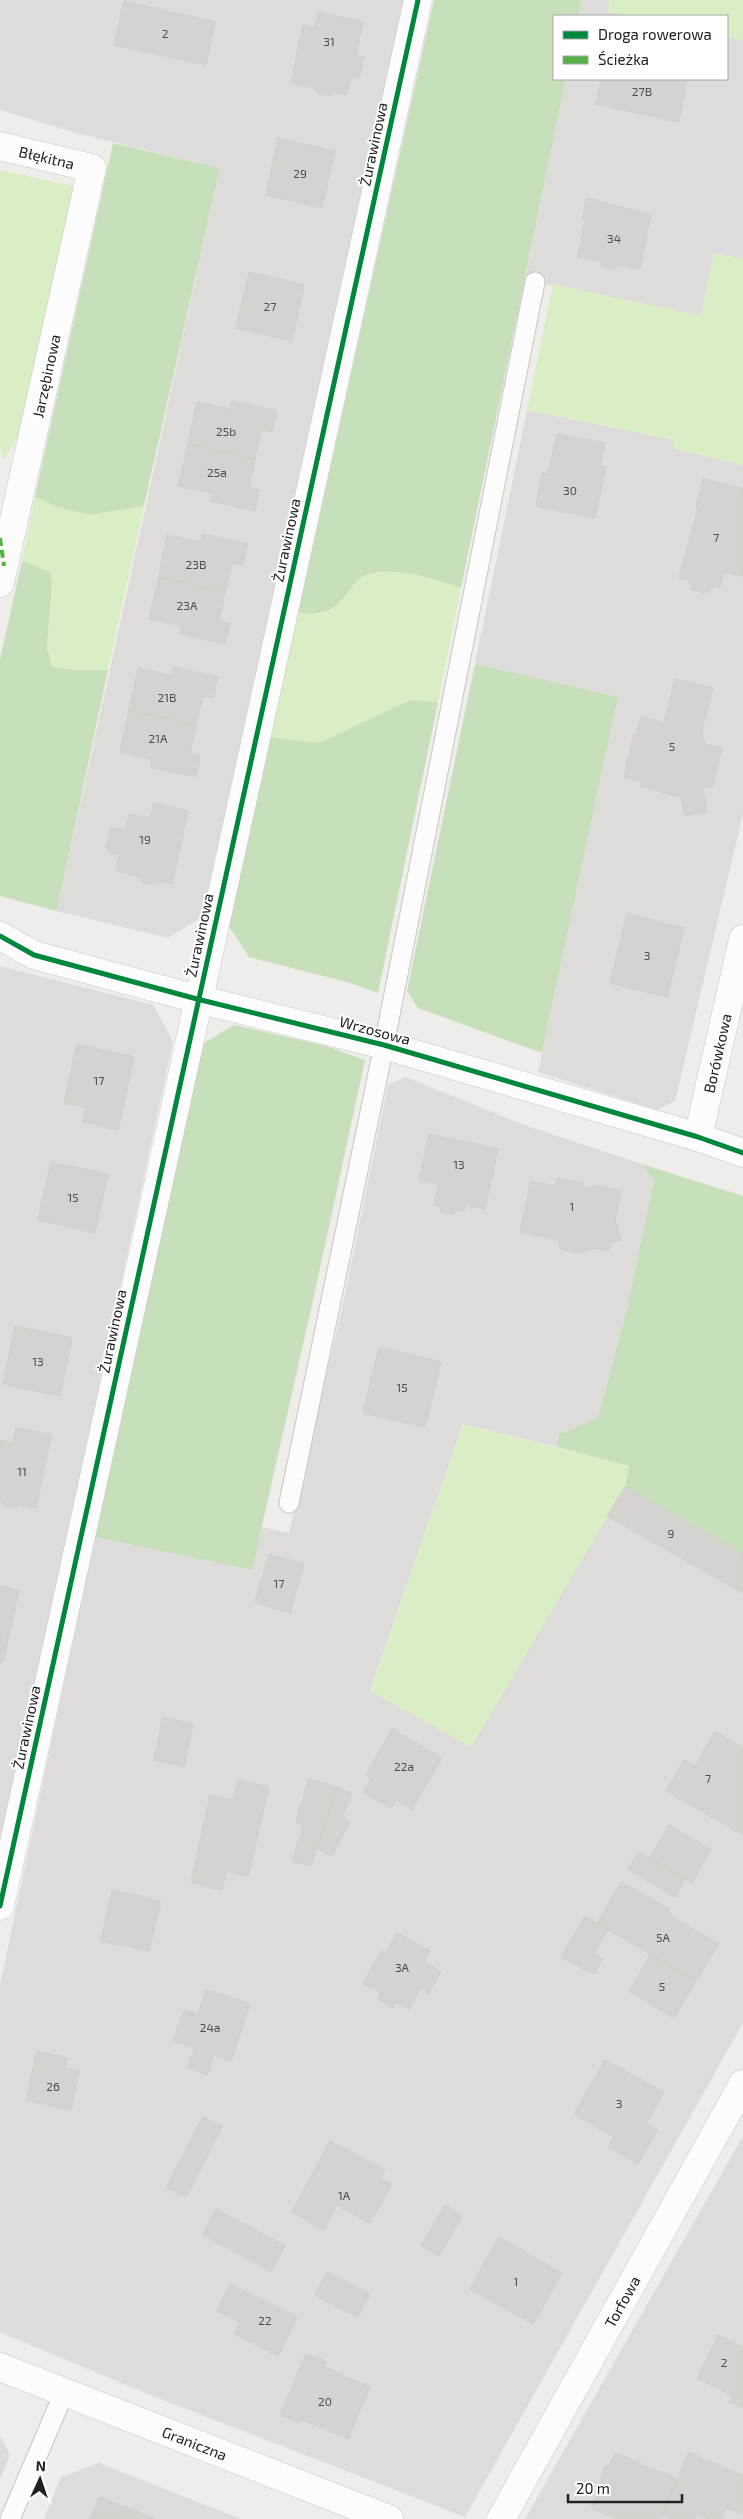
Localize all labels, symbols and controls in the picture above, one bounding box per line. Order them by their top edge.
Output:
legend [553,15,728,80]
text: Droga rowerowa [598,25,712,43]
house number: 2 [162,26,169,40]
house number: 31 [323,34,335,48]
text: Ścieżka [598,50,649,68]
house number: 27B [632,84,652,98]
street label: Żurawinowa [355,100,391,188]
street label: Błękitna [17,142,76,172]
house number: 29 [293,166,307,180]
house number: 34 [607,231,621,245]
house number: 27 [264,299,276,313]
street label: Jarzębinowa [28,333,64,419]
house number: 25b [216,424,236,438]
house number: 25a [207,465,227,479]
house number: 30 [563,483,577,497]
street label: Żurawinowa [268,496,304,584]
house number: 7 [713,530,719,544]
house number: 23B [186,557,206,571]
house number: 23A [177,598,198,612]
house number: 21B [158,690,176,704]
house number: 21A [149,731,168,745]
house number: 5 [669,739,675,753]
house number: 19 [139,832,151,846]
street label: Żurawinowa [181,891,217,979]
house number: 3 [644,948,650,962]
street label: Wrzosowa [337,1012,413,1048]
street label: Borówkowa [699,1012,735,1095]
house number: 17 [94,1073,104,1087]
house number: 13 [453,1157,465,1171]
house number: 15 [67,1190,79,1204]
house number: 1 [570,1199,574,1213]
street label: Żurawinowa [94,1287,130,1375]
house number: 13 [32,1354,44,1368]
house number: 15 [396,1380,408,1394]
house number: 11 [17,1464,27,1478]
house number: 9 [668,1526,675,1540]
house number: 17 [274,1576,284,1590]
street label: Żurawinowa [8,1683,44,1771]
house number: 22a [394,1759,414,1773]
house number: 7 [705,1771,711,1785]
house number: 5A [656,1930,670,1944]
house number: 3A [395,1960,410,1974]
house number: 5 [659,1979,665,1993]
house number: 24a [200,2020,220,2034]
house number: 26 [46,2079,60,2093]
house number: 3 [616,2096,622,2110]
house number: 1A [338,2188,351,2202]
street label: Torfowa [601,2272,644,2330]
house number: 1 [514,2274,518,2288]
house number: 22 [258,2313,272,2327]
house number: 2 [721,2355,728,2369]
house number: 20 [318,2394,332,2408]
street label: Graniczna [160,2422,230,2464]
north arrow [15,2454,65,2504]
text: N [35,2457,46,2474]
scale bar [568,2472,682,2504]
text: 20 m [576,2479,610,2497]

